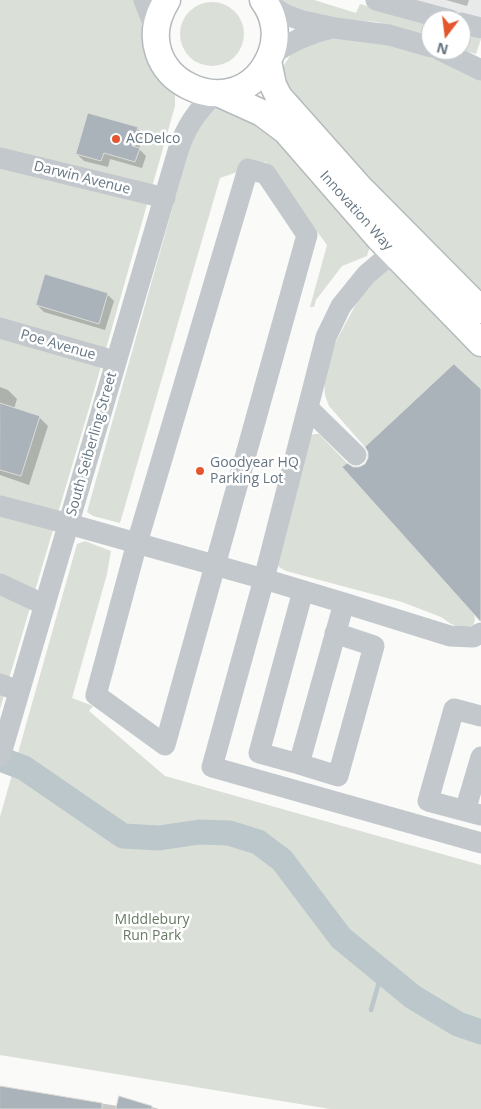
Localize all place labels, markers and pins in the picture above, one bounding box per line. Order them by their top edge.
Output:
place label: ACDelco [126,131,180,147]
marker: ACDelco [110,133,122,145]
place label: Goodyear HQ Parking Lot [210,455,299,488]
marker: Goodyear HQ Parking Lot [194,465,206,477]

